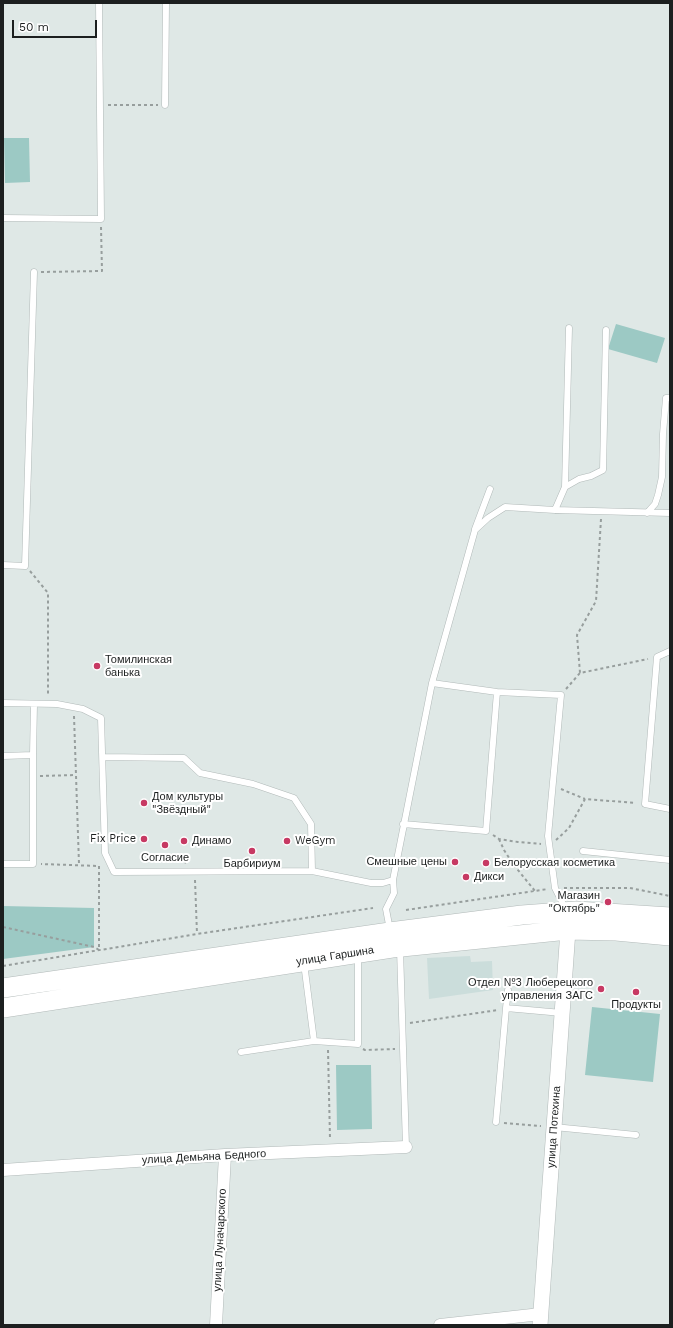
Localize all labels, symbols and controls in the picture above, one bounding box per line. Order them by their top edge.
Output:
scale bar [14,12,99,38]
text: 50 m [19,20,49,34]
place label: Томилинская банька [105,653,172,679]
marker: Томилинская банька [92,661,102,671]
place label: Дом культуры "Звёздный" [152,790,223,816]
marker: Дом культуры "Звёздный" [139,798,149,808]
place label: Fix Price [90,832,136,846]
marker: Fix Price [139,834,149,844]
place label: Динамо [192,834,231,848]
place label: WeGym [295,834,336,848]
marker: Динамо [179,836,189,846]
marker: WeGym [282,836,292,846]
marker: Согласие [160,840,170,850]
marker: Барбириум [247,846,257,856]
place label: Согласие [141,851,189,865]
place label: Смешные цены [366,855,447,869]
place label: Белорусская косметика [494,856,615,870]
place label: Барбириум [223,857,281,871]
marker: Смешные цены [450,857,460,867]
marker: Белорусская косметика [481,858,491,868]
place label: Дикси [474,870,504,884]
marker: Дикси [461,872,471,882]
place label: Магазин "Октябрь" [548,889,600,915]
marker: Магазин "Октябрь" [603,897,613,907]
street label: улица Гаршина [295,943,375,969]
place label: Отдел №3 Люберецкого управления ЗАГС [468,976,593,1002]
marker: Отдел №3 Люберецкого управления ЗАГС [596,984,606,994]
marker: Продукты [631,987,641,997]
place label: Продукты [611,998,661,1012]
street label: улица Потехина [545,1085,563,1169]
street label: улица Демьяна Бедного [142,1147,266,1167]
street label: улица Луначарского [211,1188,229,1292]

